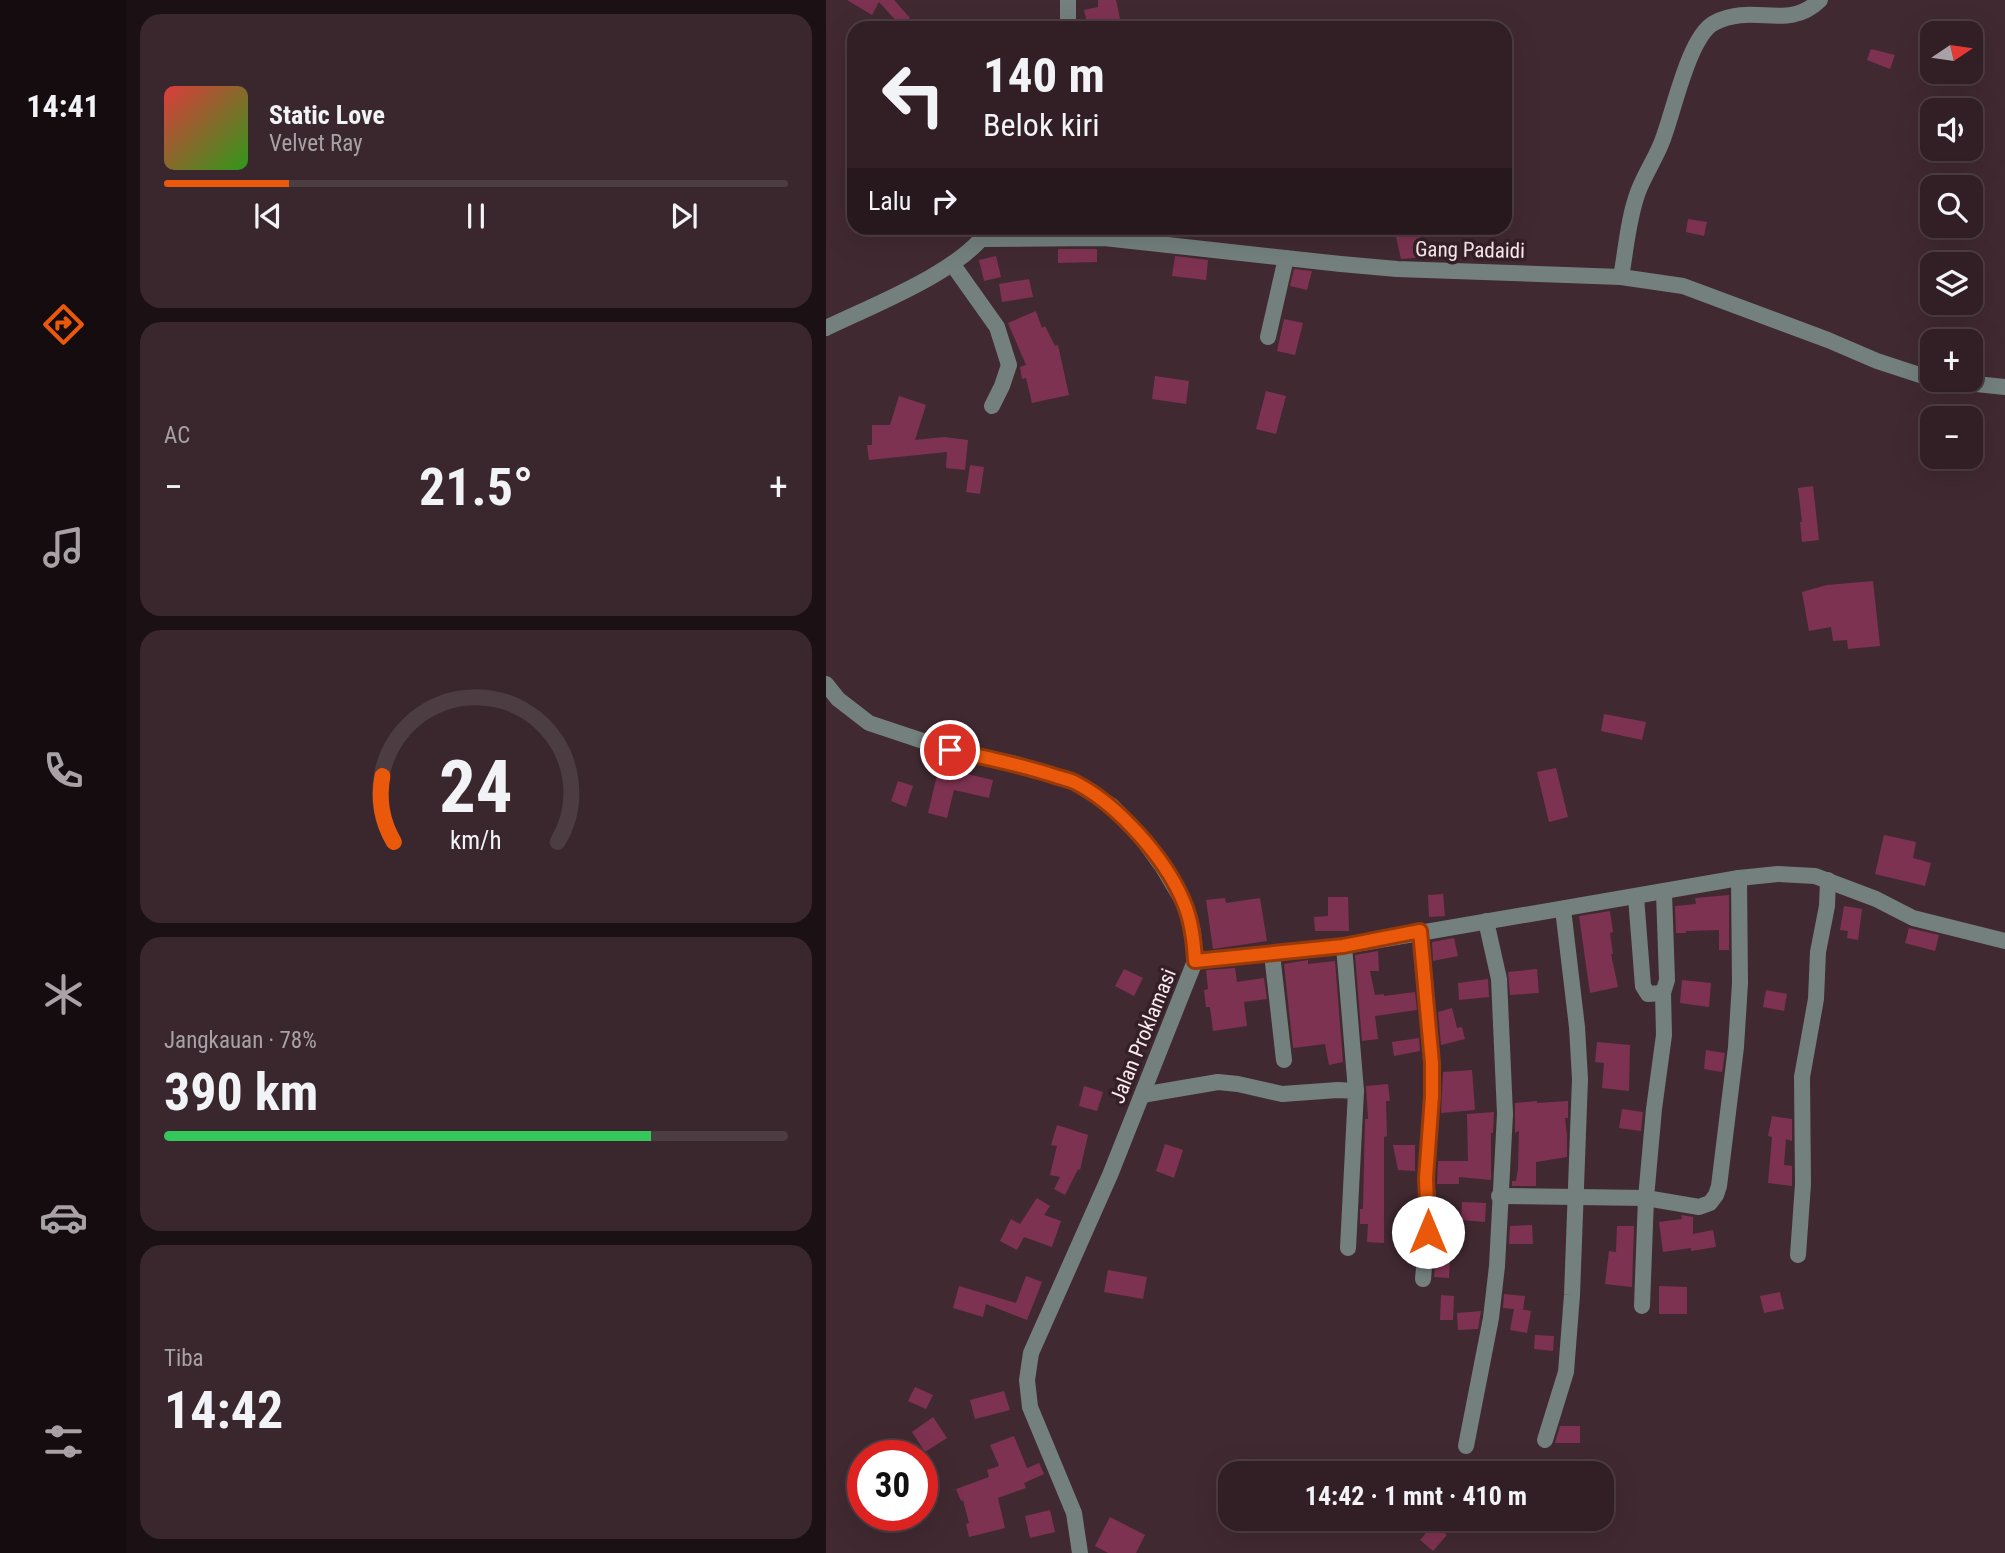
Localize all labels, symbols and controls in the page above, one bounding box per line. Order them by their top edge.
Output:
north arrow [1920,21,1983,84]
map controls [1920,21,1983,469]
text: 140 m [983,47,1105,104]
icon: left [868,49,959,140]
text: 14:41 [26,87,100,125]
button: sound [1920,98,1983,161]
text: Static Love [269,100,385,130]
text: Belok kiri [983,106,1100,144]
text: Velvet Ray [269,130,363,157]
button: search [1920,175,1983,238]
icon: right [925,182,963,220]
text: Lalu [868,186,911,216]
icon: previous [249,197,287,235]
icon: pause [457,197,495,235]
icon: next [665,197,703,235]
street label: Gang Padaidi [1415,237,1525,263]
button: layers [1920,252,1983,315]
icon: directions [39,300,88,349]
button: + [1920,329,1983,392]
button: − [1920,406,1983,469]
text: AC [164,422,190,449]
text: 21.5° [419,457,533,518]
text: − [164,465,183,509]
text: + [769,465,788,509]
icon: music [39,523,88,572]
pin [920,720,980,780]
icon: arrive [931,731,969,769]
text: 24 [439,745,513,831]
icon: phone [39,746,88,795]
text: km/h [450,826,502,855]
street label: Jalan Proklamasi [1105,965,1181,1107]
icon: climate [39,970,88,1019]
text: Jangkauan · 78% [164,1027,317,1054]
text: 390 km [164,1062,318,1123]
icon: car [39,1193,88,1242]
position arrow [1391,1195,1465,1269]
text: Tiba [164,1345,204,1372]
text: 14:42 [164,1380,283,1441]
icon: filters [39,1417,88,1466]
speed limit sign: 30 [847,1440,938,1531]
text: 14:42 · 1 mnt · 410 m [1305,1481,1527,1511]

